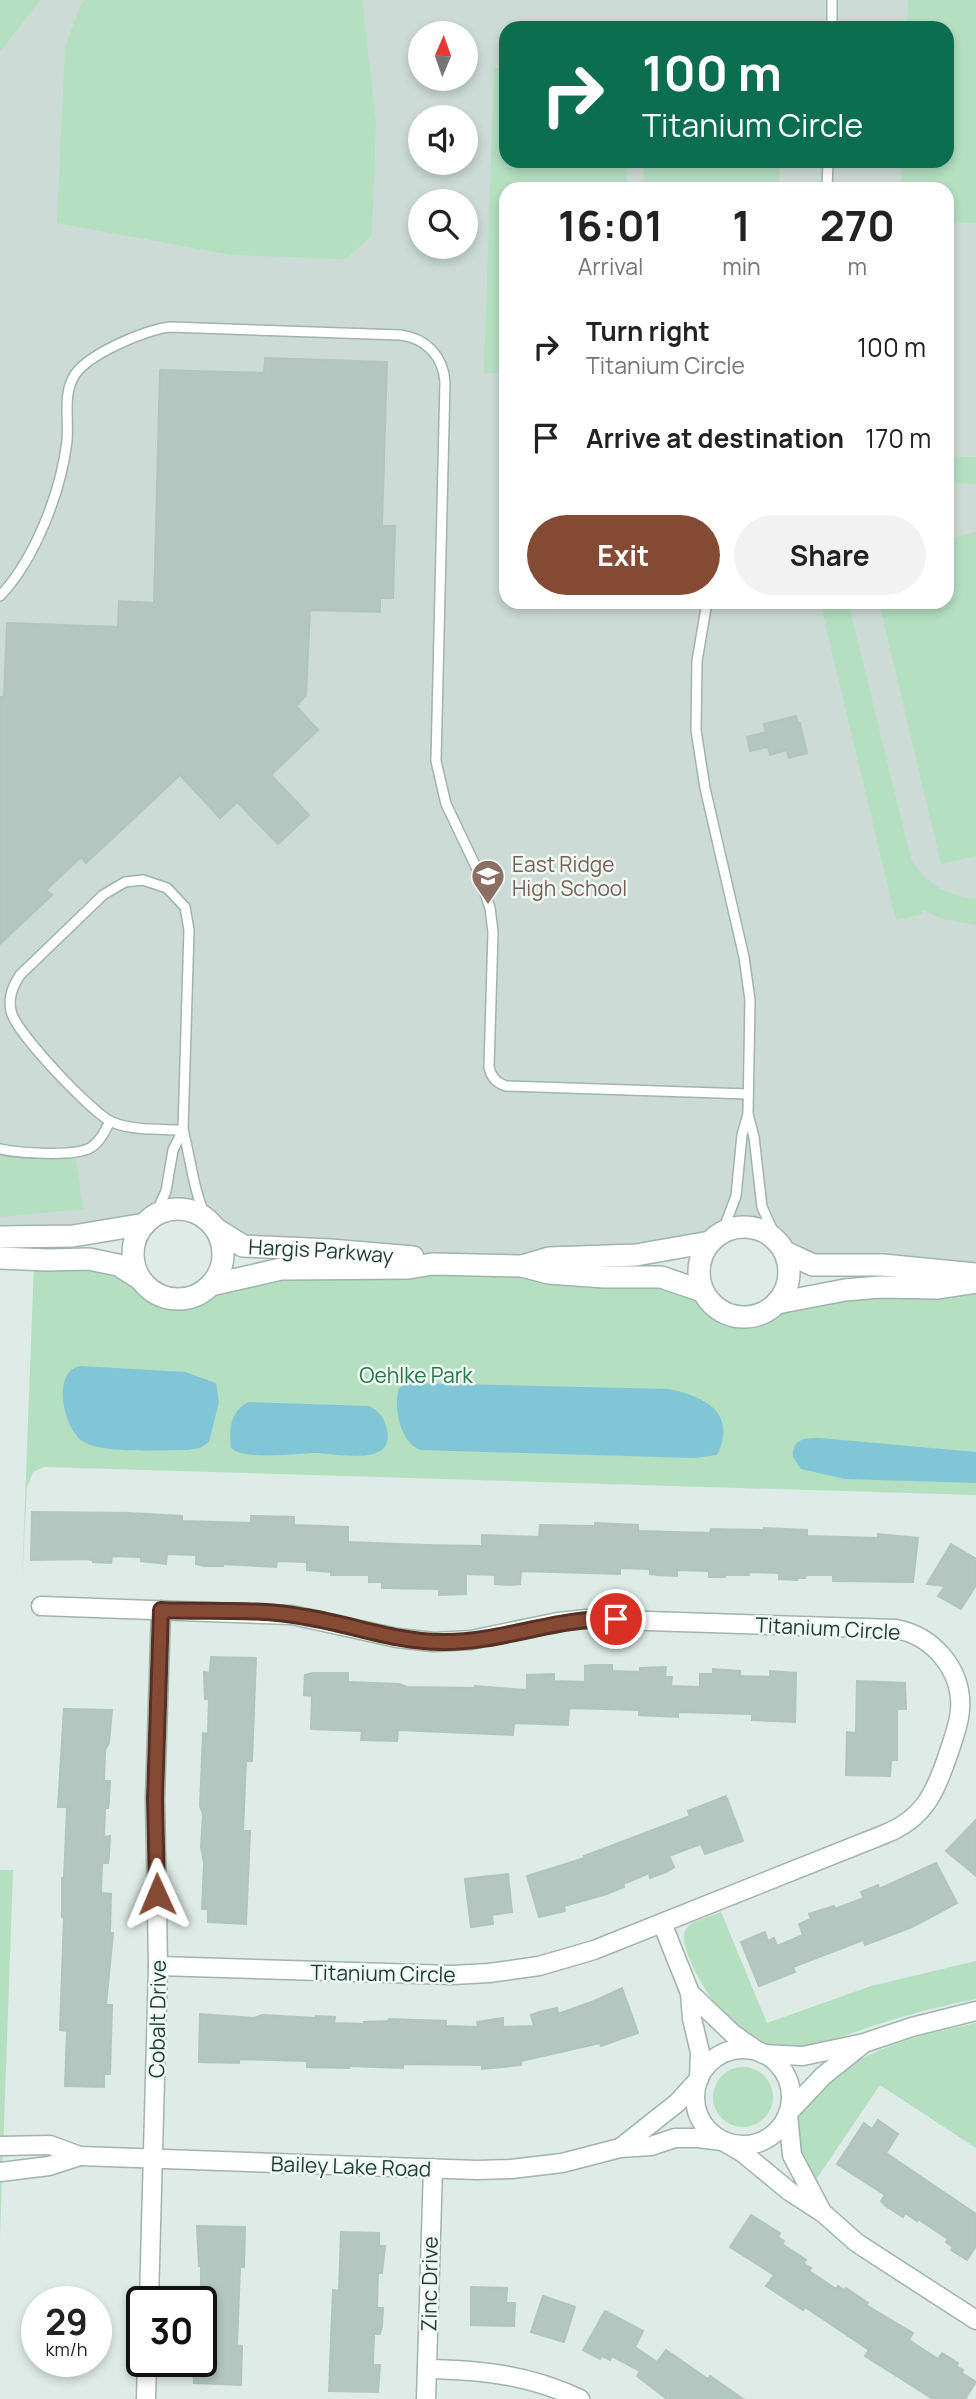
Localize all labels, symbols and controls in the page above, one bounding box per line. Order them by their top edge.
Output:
north arrow [408,21,478,91]
map controls [408,21,478,259]
text: 100 m [642,39,782,106]
icon: right [527,49,618,140]
text: Titanium Circle [642,103,863,147]
button: sound [408,105,478,175]
button: search [408,189,478,259]
text: 16:01 [558,196,663,254]
text: 1 [732,196,751,254]
text: 270 [820,196,895,254]
text: Arrival [578,250,643,282]
text: min [722,250,761,282]
text: m [848,250,867,282]
text: Turn right [586,313,710,349]
icon: right [527,328,565,366]
text: 100 m [857,329,926,365]
text: Titanium Circle [586,349,745,381]
icon: arrive [527,419,565,457]
text: Arrive at destination [586,420,844,456]
text: 170 m [865,420,931,456]
button: Exit [527,515,720,595]
button: Share [734,515,926,595]
place label: East Ridge High School [512,850,627,902]
school or university icon: East Ridge High School [469,857,507,906]
street label: Hargis Parkway [248,1232,395,1269]
park label: Oehlke Park [359,1361,473,1389]
pin [586,1589,646,1649]
icon: arrive [597,1600,635,1638]
street label: Titanium Circle [755,1610,901,1646]
position arrow [120,1857,194,1931]
street label: Titanium Circle [310,1958,456,1988]
street label: Cobalt Drive [142,1960,172,2078]
street label: Bailey Lake Road [270,2149,432,2183]
street label: Zinc Drive [414,2236,444,2332]
speed limit sign: 30 [126,2286,217,2377]
text: 29 [45,2298,88,2346]
text: km/h [46,2337,87,2361]

